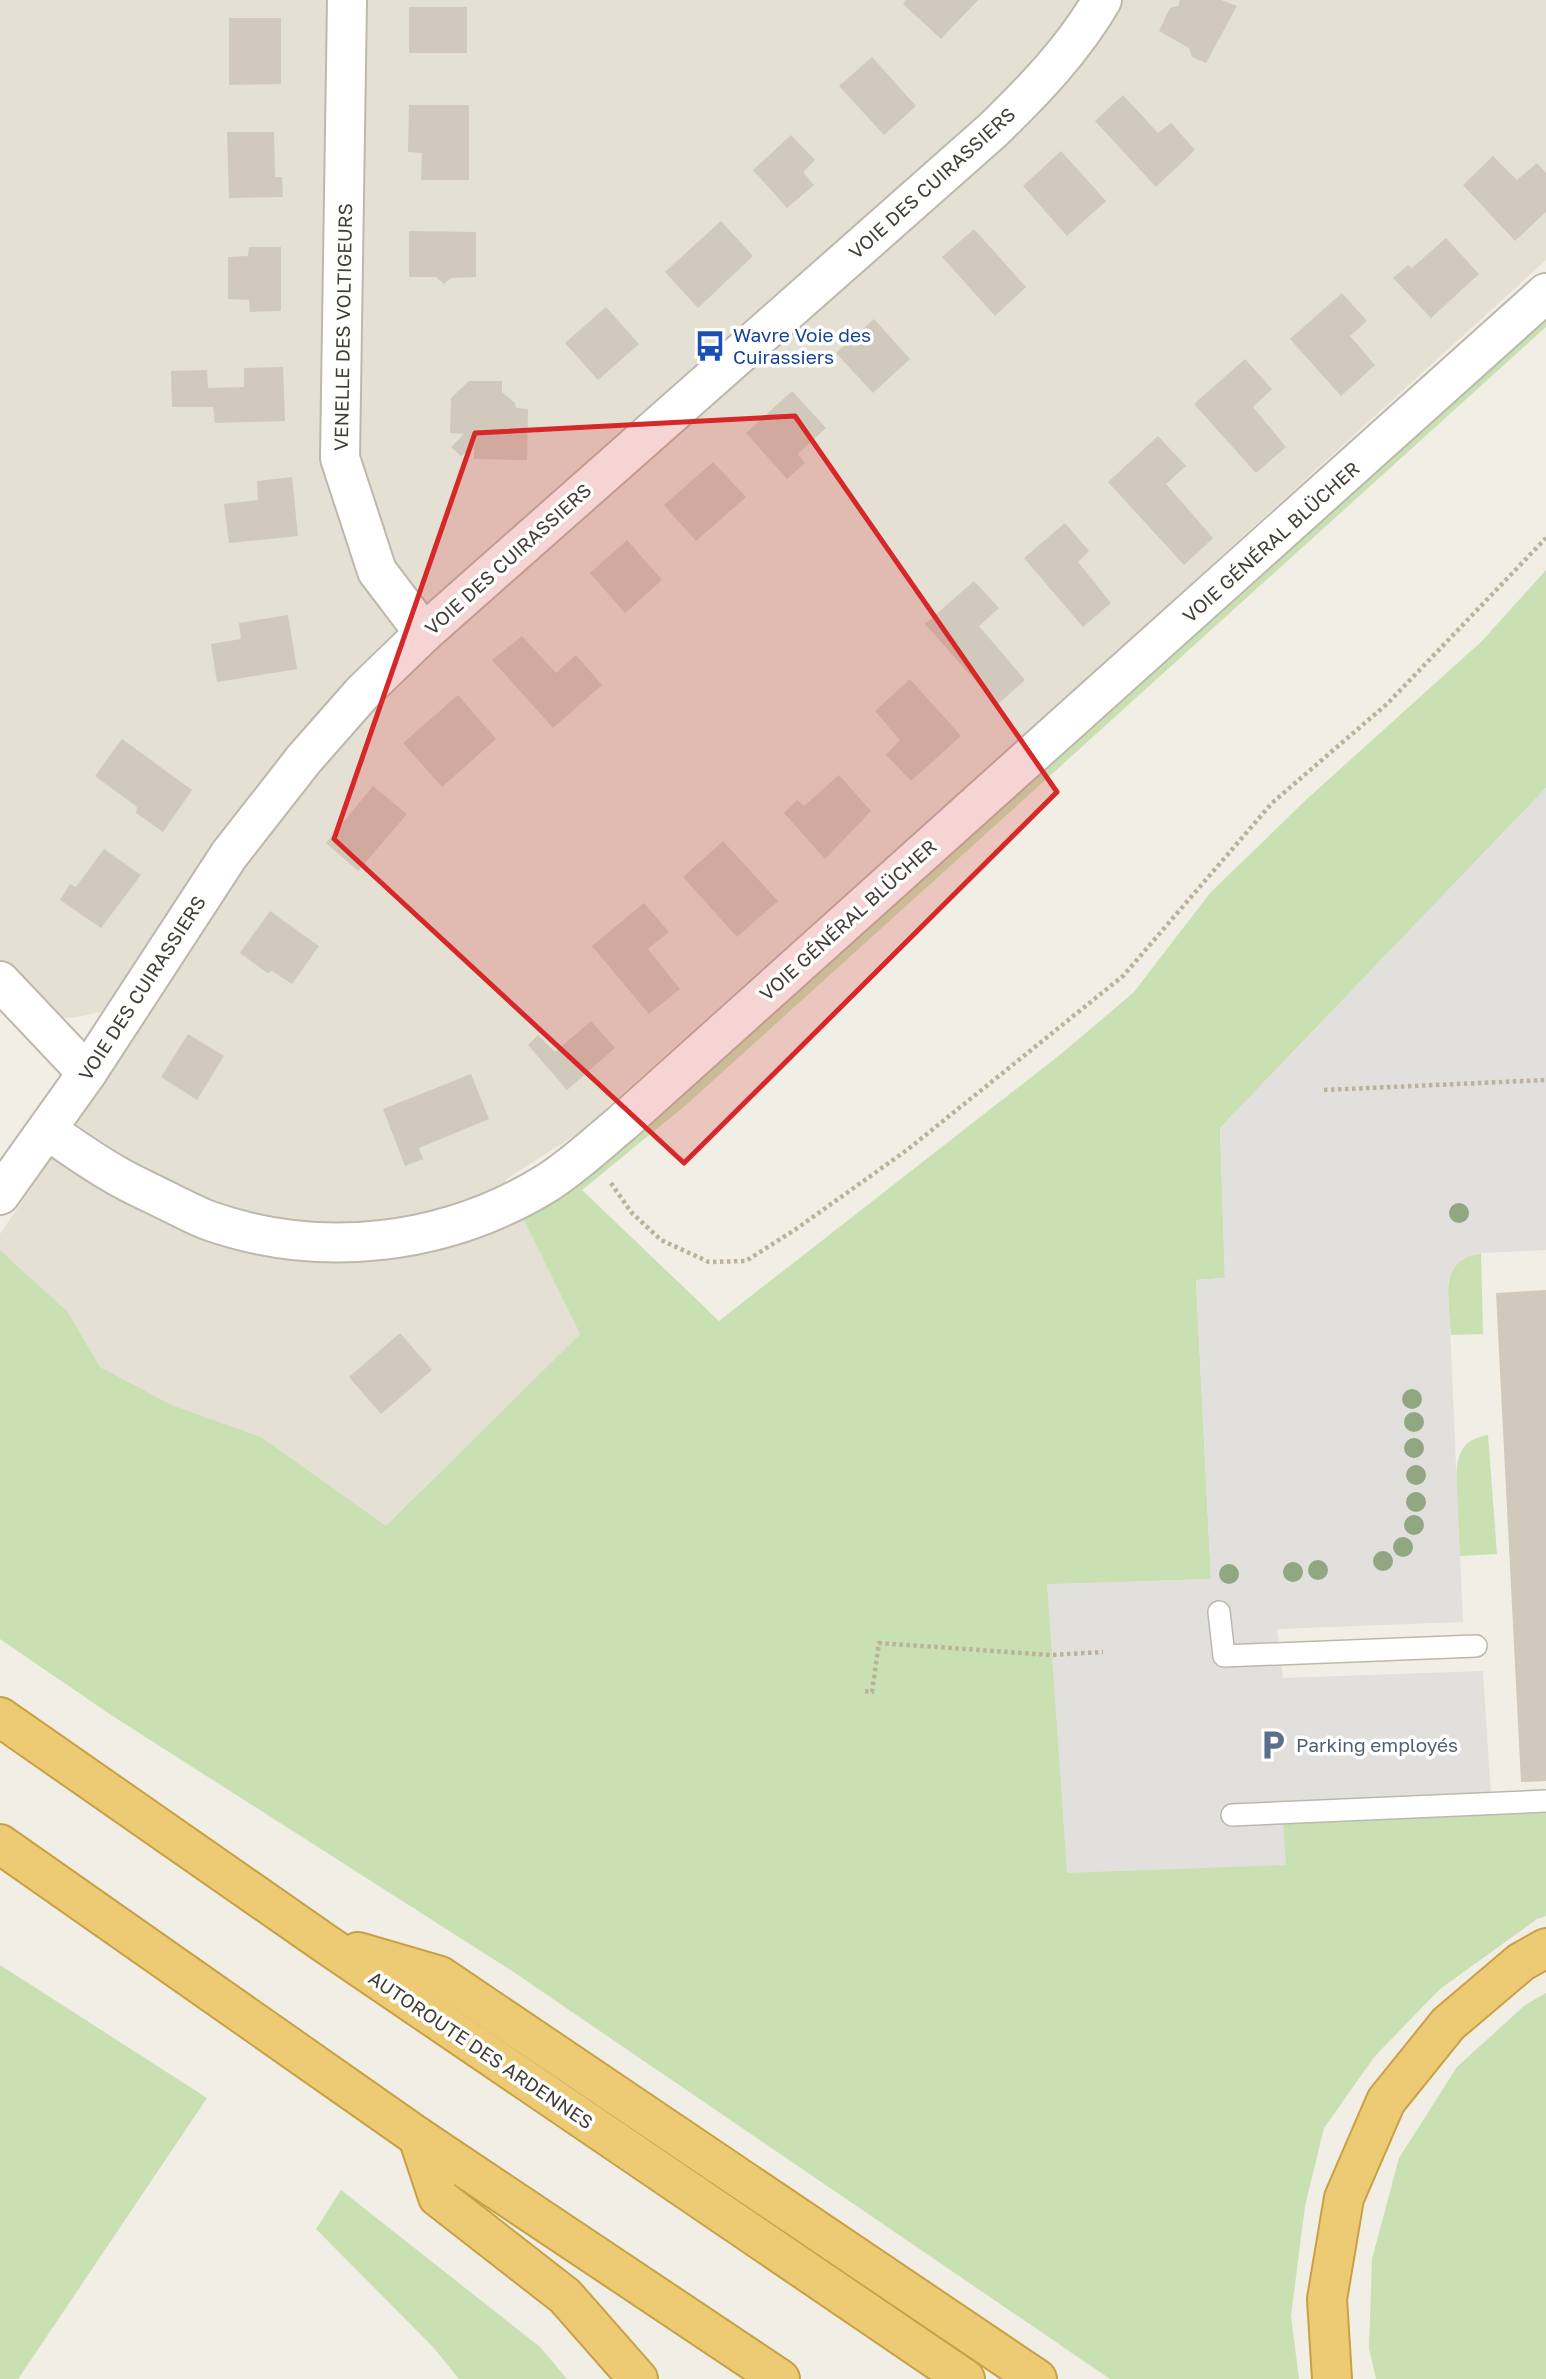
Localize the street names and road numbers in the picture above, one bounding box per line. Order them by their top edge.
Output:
street label: VOIE DES CUIRASSIERS [844,102,1020,263]
street label: VENELLE DES VOLTIGEURS [329,203,356,451]
street label: VOIE GÉNÉRAL BLÜCHER [1178,456,1364,627]
street label: VOIE DES CUIRASSIERS [420,478,596,639]
street label: VOIE GÉNÉRAL BLÜCHER [755,834,941,1005]
street label: VOIE DES CUIRASSIERS [73,891,210,1084]
street label: AUTOROUTE DES ARDENNES [365,1966,598,2133]

